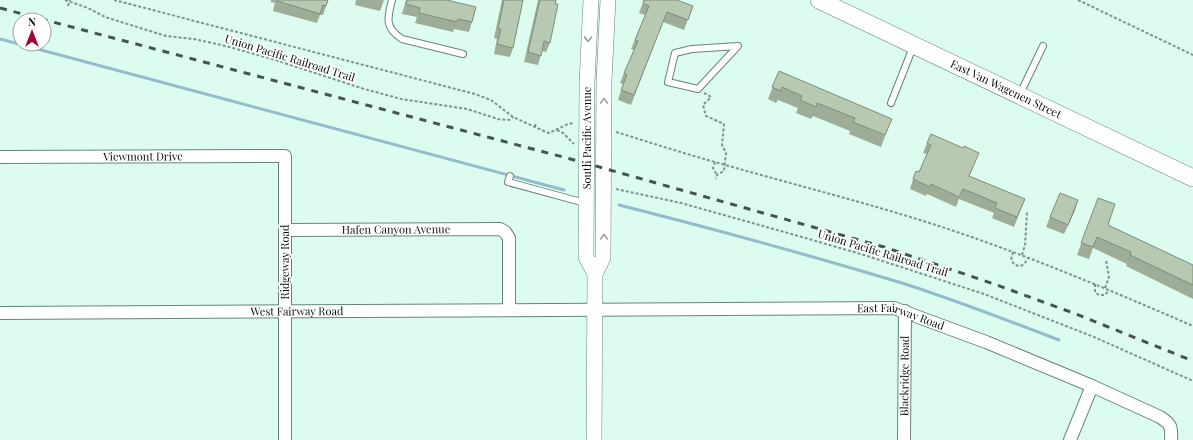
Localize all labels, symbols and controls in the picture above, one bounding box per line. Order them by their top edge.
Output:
north arrow [12,12,52,52]
text: N [28,14,36,29]
street label: Union Pacific Railroad Trail [223,31,357,84]
one-way arrow [584,36,593,42]
street label: East Van Wagenen Street [948,56,1064,121]
street label: South Pacific Avenue [579,86,594,189]
one-way arrow [600,98,608,104]
street label: Viewmont Drive [102,148,183,164]
street label: Hafen Canyon Avenue [342,221,451,237]
street label: Ridgeway Road [277,224,292,299]
street label: Union Pacific Railroad Trail [816,226,950,279]
one-way arrow [600,234,608,240]
street label: East Fairway Road [857,300,947,333]
street label: West Fairway Road [250,303,344,319]
street label: Blackridge Road [896,335,912,416]

